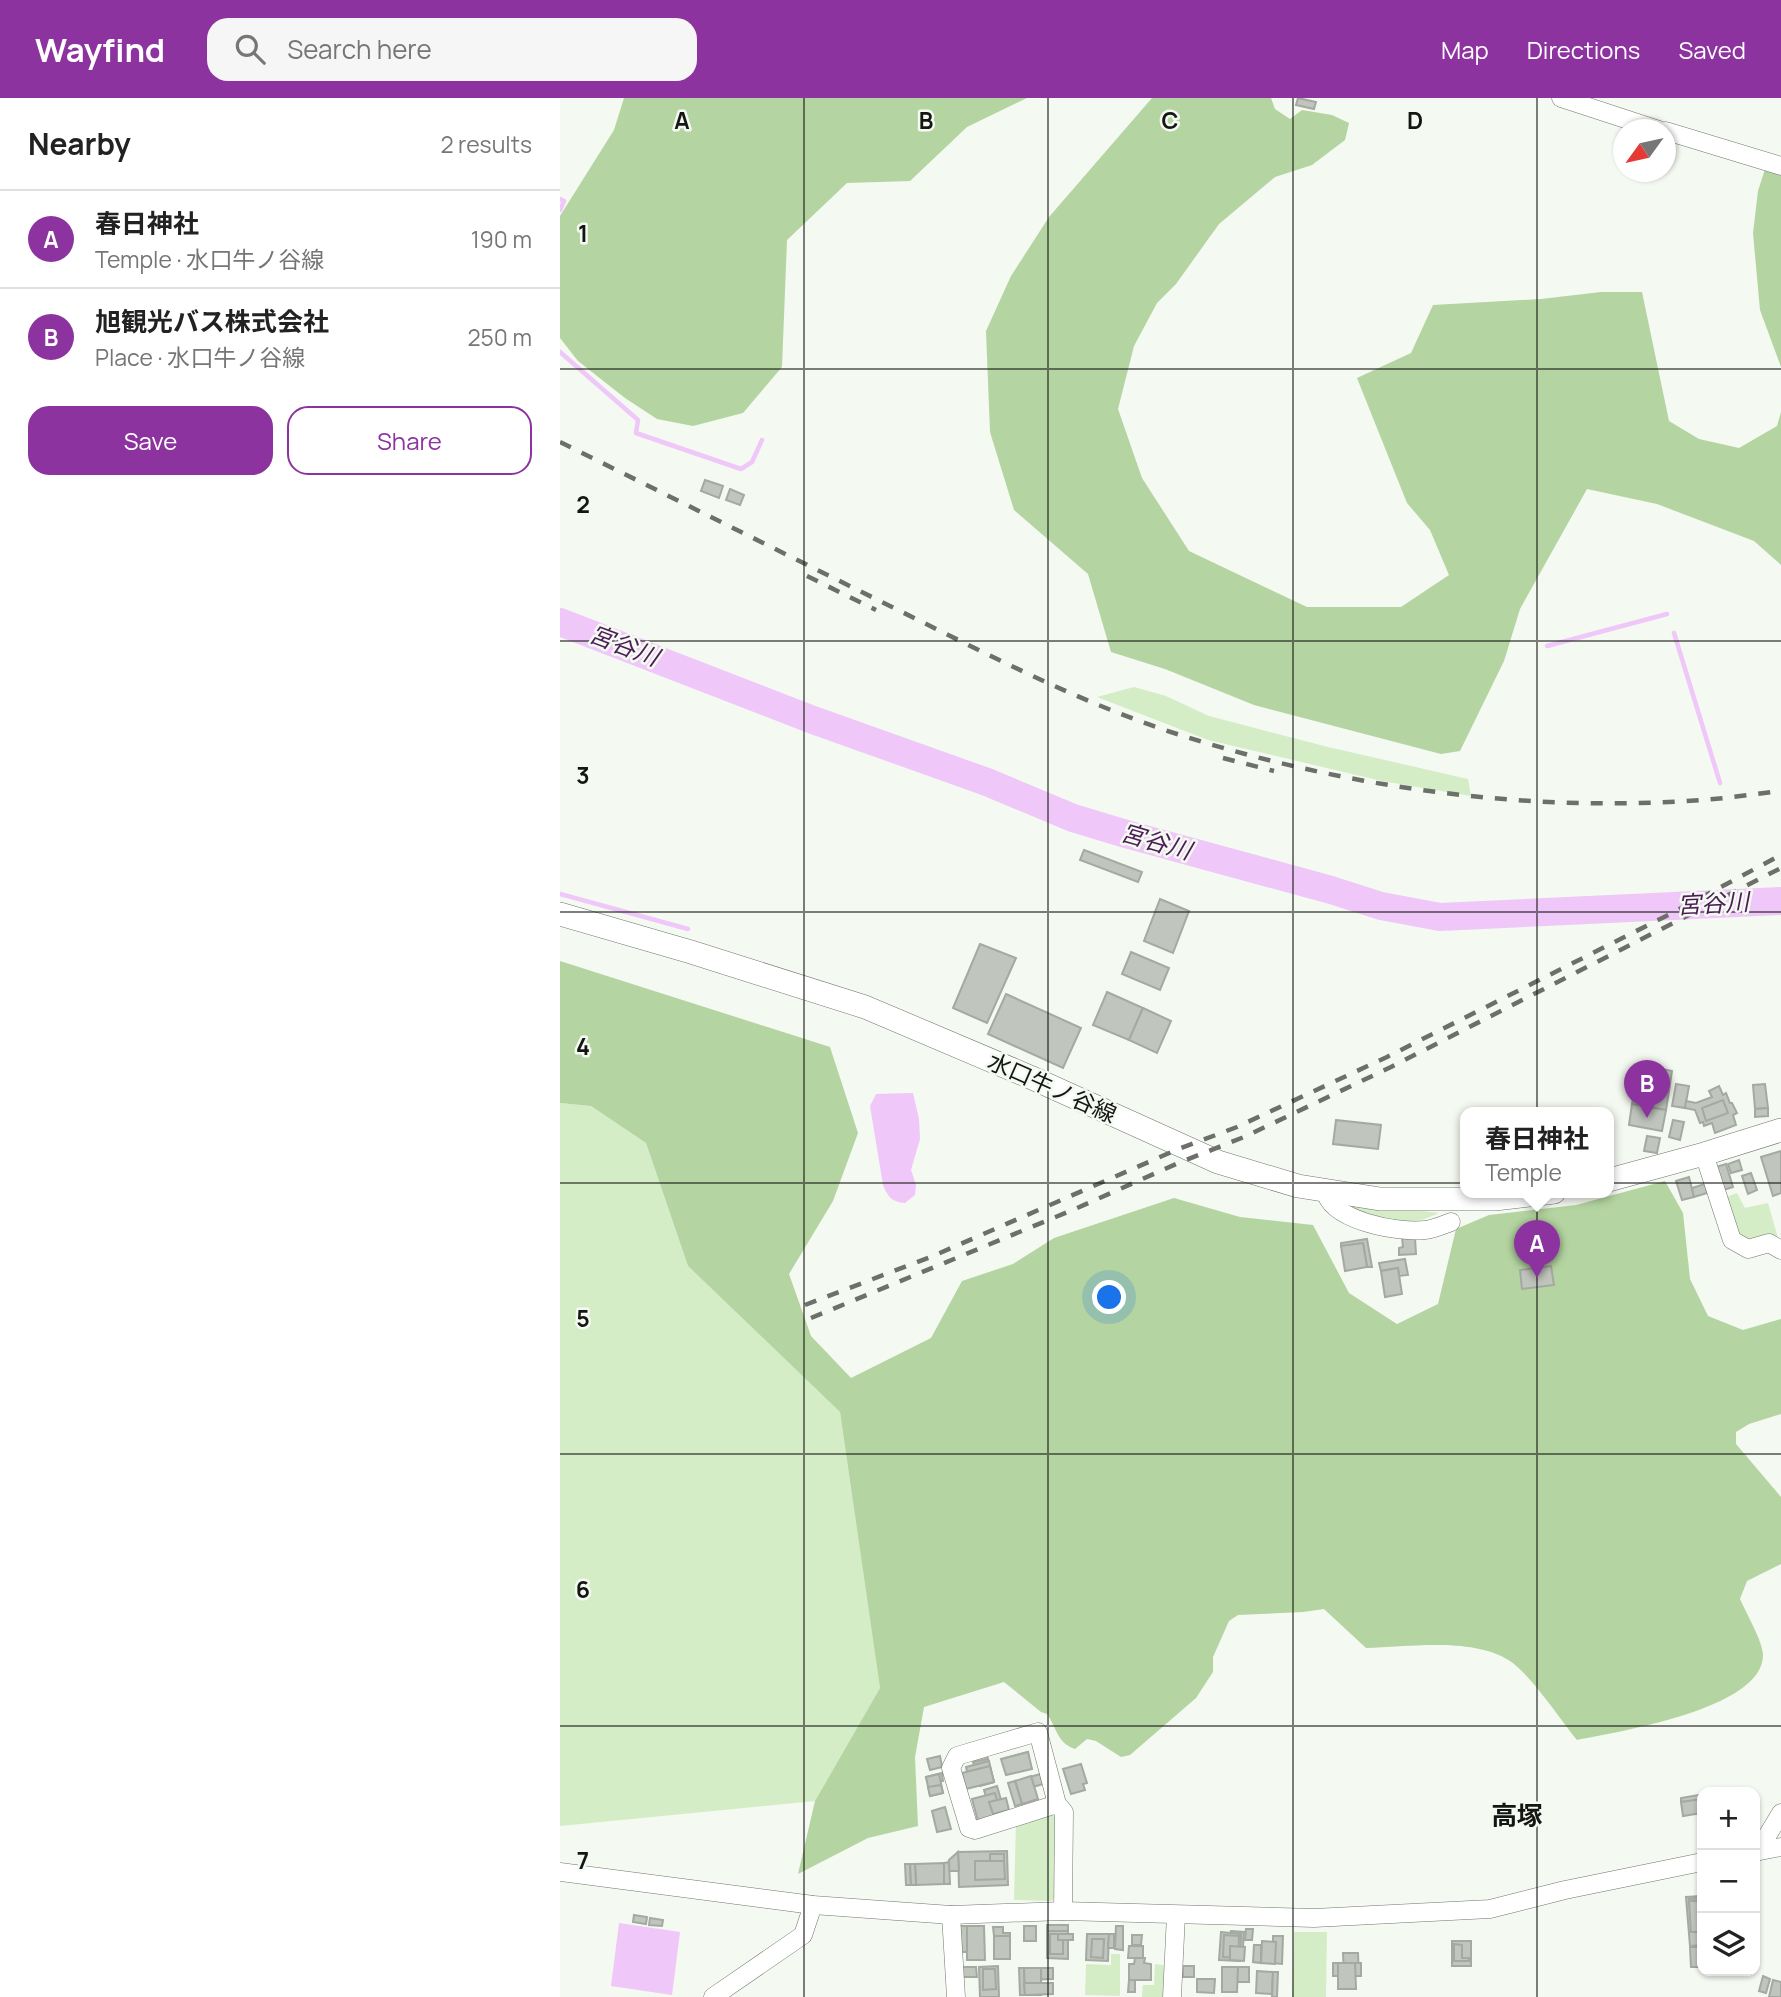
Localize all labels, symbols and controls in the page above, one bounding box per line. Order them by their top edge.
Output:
search box [207,18,697,81]
text: Wayfind [35,27,165,72]
icon: search [231,30,269,68]
text: Search here [287,31,432,67]
text: Map [1441,33,1489,66]
text: Directions [1527,33,1640,66]
text: Saved [1678,33,1746,66]
text: A [674,104,690,136]
text: B [919,104,933,136]
text: C [1162,104,1179,136]
text: D [1407,104,1423,136]
north arrow [1613,119,1676,182]
text: Nearby [28,123,131,164]
text: 2 results [440,128,532,160]
text: 春日神社 [95,205,199,241]
text: 1 [578,217,588,249]
text: A [43,223,59,255]
text: 190 m [471,223,532,255]
text: Temple · 水口牛ノ谷線 [95,243,324,275]
text: 旭観光バス株式会社 [95,303,329,339]
text: B [44,321,58,353]
text: 250 m [467,321,532,353]
text: Place · 水口牛ノ谷線 [95,341,305,373]
button: Save [28,406,273,475]
button: Share [287,406,532,475]
text: 2 [576,488,590,520]
water label: 宮谷川 [585,616,667,674]
text: 3 [576,759,590,791]
water label: 宮谷川 [1117,815,1198,867]
water label: 宮谷川 [1676,884,1753,921]
text: 4 [576,1030,590,1062]
street label: 水口牛ノ谷線 [983,1044,1122,1130]
pin: B [1624,1060,1670,1118]
popup [1460,1107,1614,1198]
text: 春日神社 [1485,1120,1589,1156]
text: Temple [1485,1156,1562,1188]
pin: A [1514,1220,1560,1278]
your location [1092,1280,1126,1314]
text: 5 [576,1302,590,1334]
text: 6 [576,1573,590,1605]
map controls [1697,1787,1760,1976]
button: + [1697,1787,1760,1850]
district label: 高塚 [1491,1797,1543,1833]
text: 7 [577,1844,589,1876]
button: − [1697,1850,1760,1913]
button: layers [1697,1913,1760,1976]

